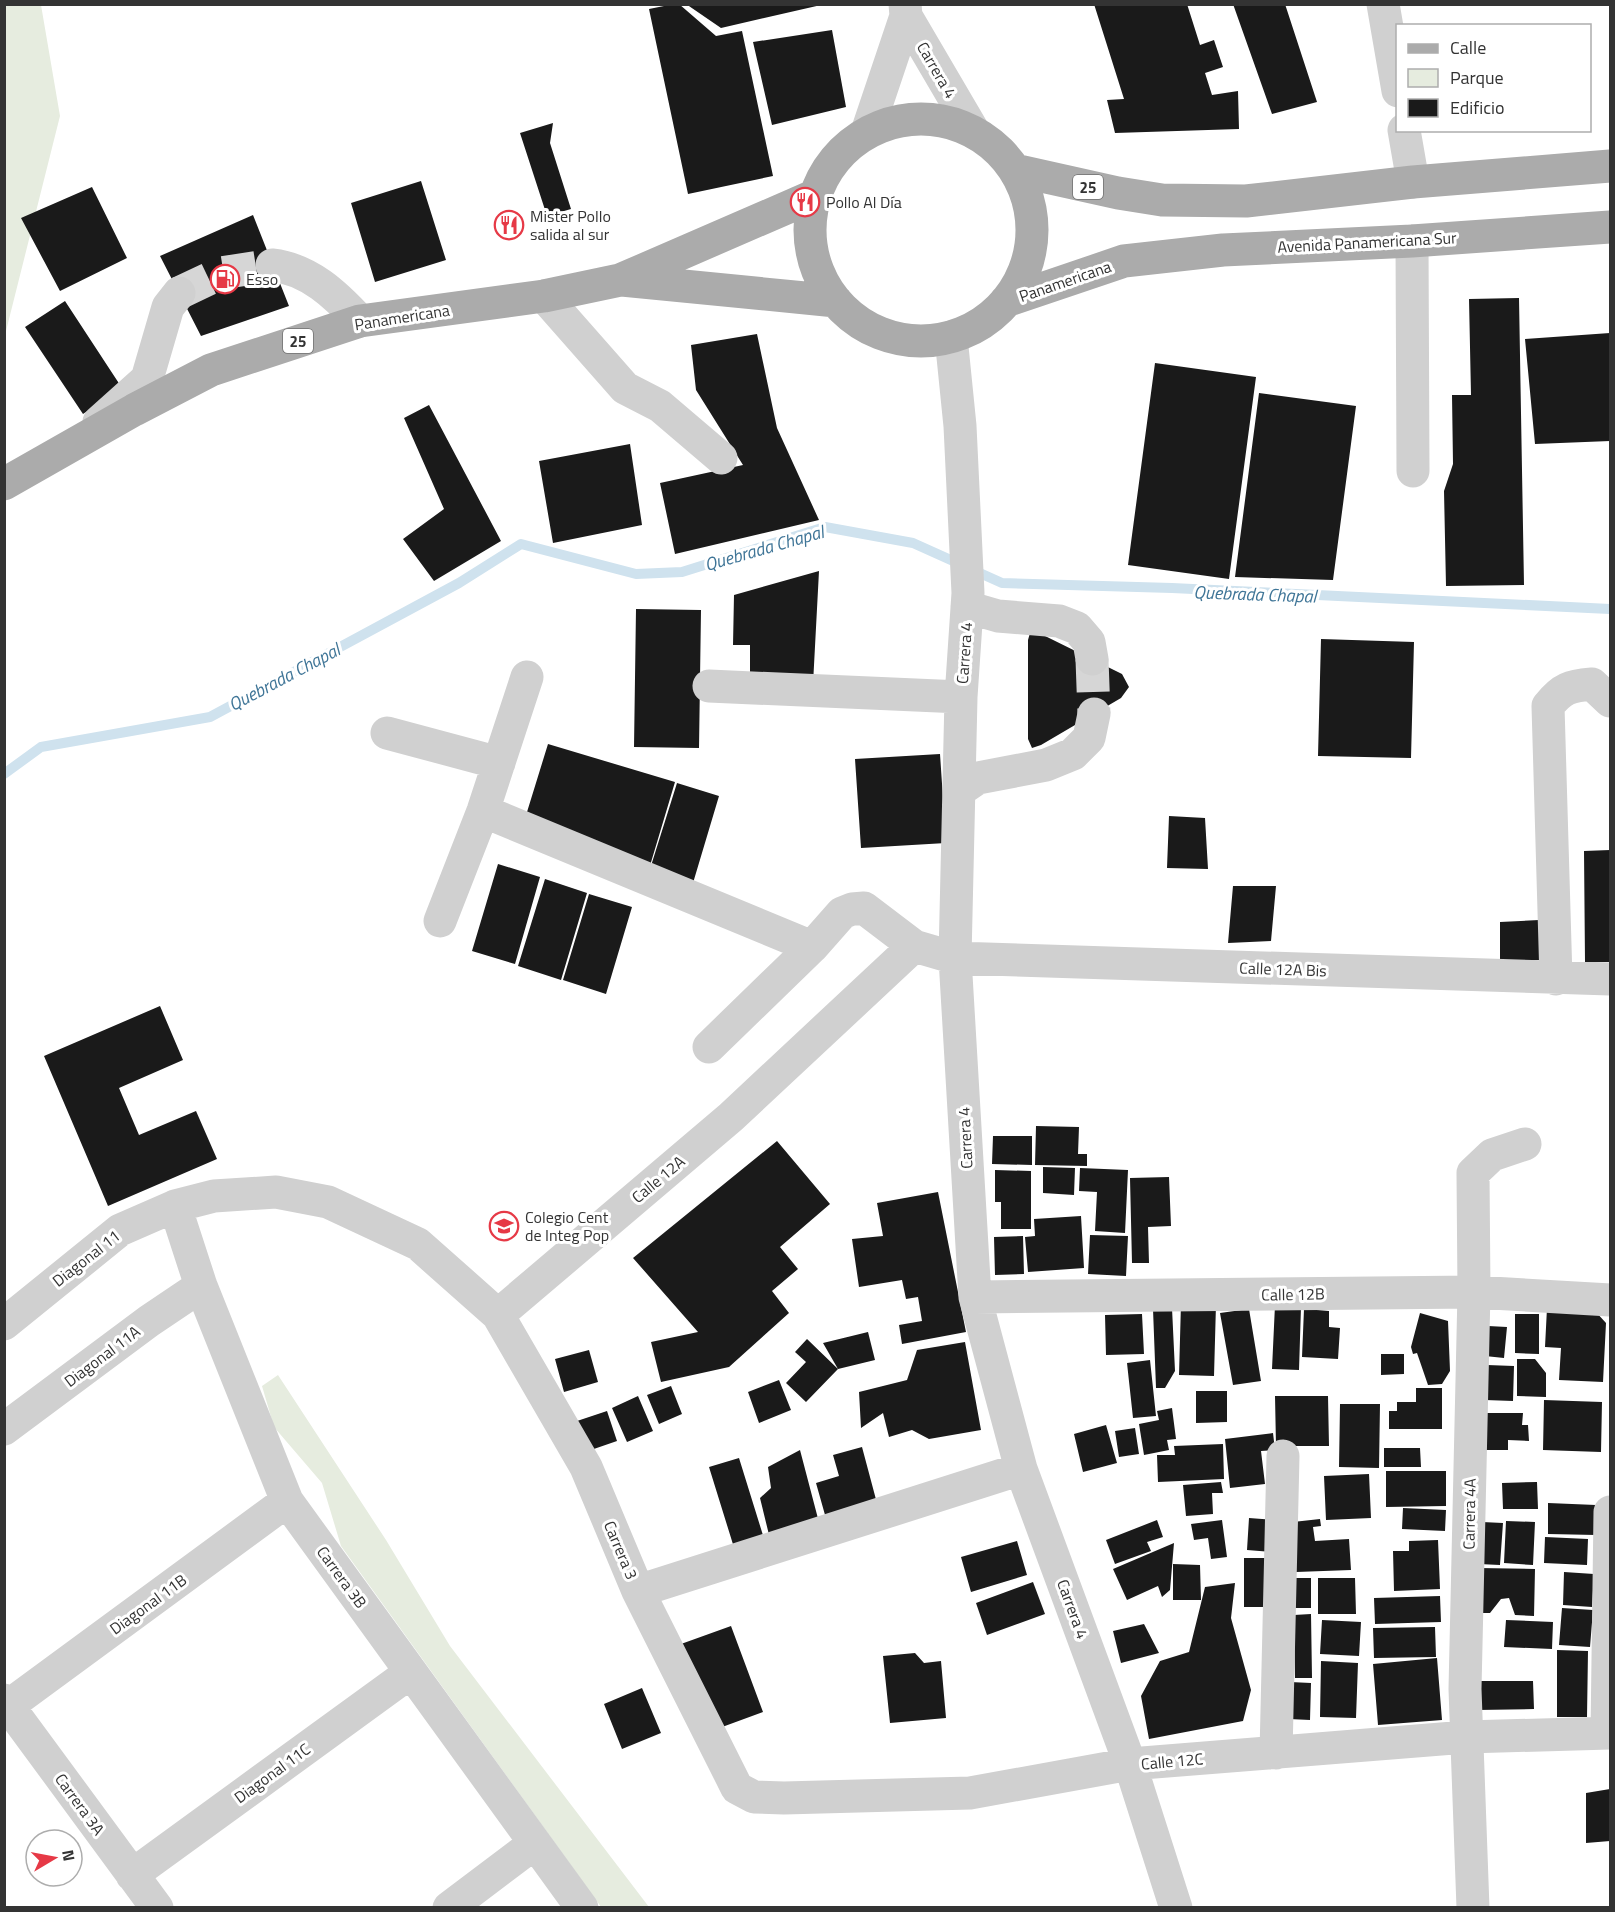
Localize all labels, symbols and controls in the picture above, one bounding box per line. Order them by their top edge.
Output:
legend [1396,24,1591,132]
text: Calle [1450,34,1486,61]
street label: Carrera 4 [911,37,963,103]
text: Parque [1450,64,1504,91]
text: Edificio [1450,94,1504,121]
road number: 25 [1073,175,1103,199]
restaurant icon: Pollo Al Día [789,186,821,218]
place label: Pollo Al Día [826,190,902,214]
place label: Mister Pollo salida al sur [530,204,611,246]
restaurant icon: Mister Pollo salida al sur [493,209,525,241]
street label: Avenida Panamericana Sur [1277,225,1458,259]
street label: Panamericana [1016,254,1114,308]
fuel station icon: Esso [209,263,241,295]
place label: Esso [246,267,278,291]
street label: Panamericana [353,298,451,336]
road number: 25 [283,329,313,353]
water label: Quebrada Chapal [701,518,829,578]
water label: Quebrada Chapal [1193,578,1319,610]
street label: Carrera 4 [950,621,978,685]
water label: Quebrada Chapal [223,635,346,718]
street label: Calle 12A Bis [1239,955,1327,983]
street label: Carrera 4 [951,1107,979,1169]
street label: Calle 12A [626,1149,690,1208]
place label: Colegio Cent de Integ Pop [525,1205,609,1247]
school or university icon: Colegio Cent de Integ Pop [488,1210,520,1242]
street label: Diagonal 11 [47,1224,125,1292]
street label: Calle 12B [1261,1281,1325,1307]
street label: Diagonal 11A [59,1319,145,1393]
street label: Carrera 4A [1456,1478,1482,1550]
street label: Carrera 3 [598,1517,644,1583]
street label: Carrera 3B [311,1541,373,1613]
street label: Diagonal 11B [104,1568,192,1640]
street label: Carrera 4 [1051,1576,1095,1642]
street label: Diagonal 11C [229,1737,315,1809]
street label: Calle 12C [1140,1746,1204,1776]
street label: Carrera 3A [49,1768,111,1840]
north arrow [24,1828,84,1888]
text: N [56,1848,82,1863]

